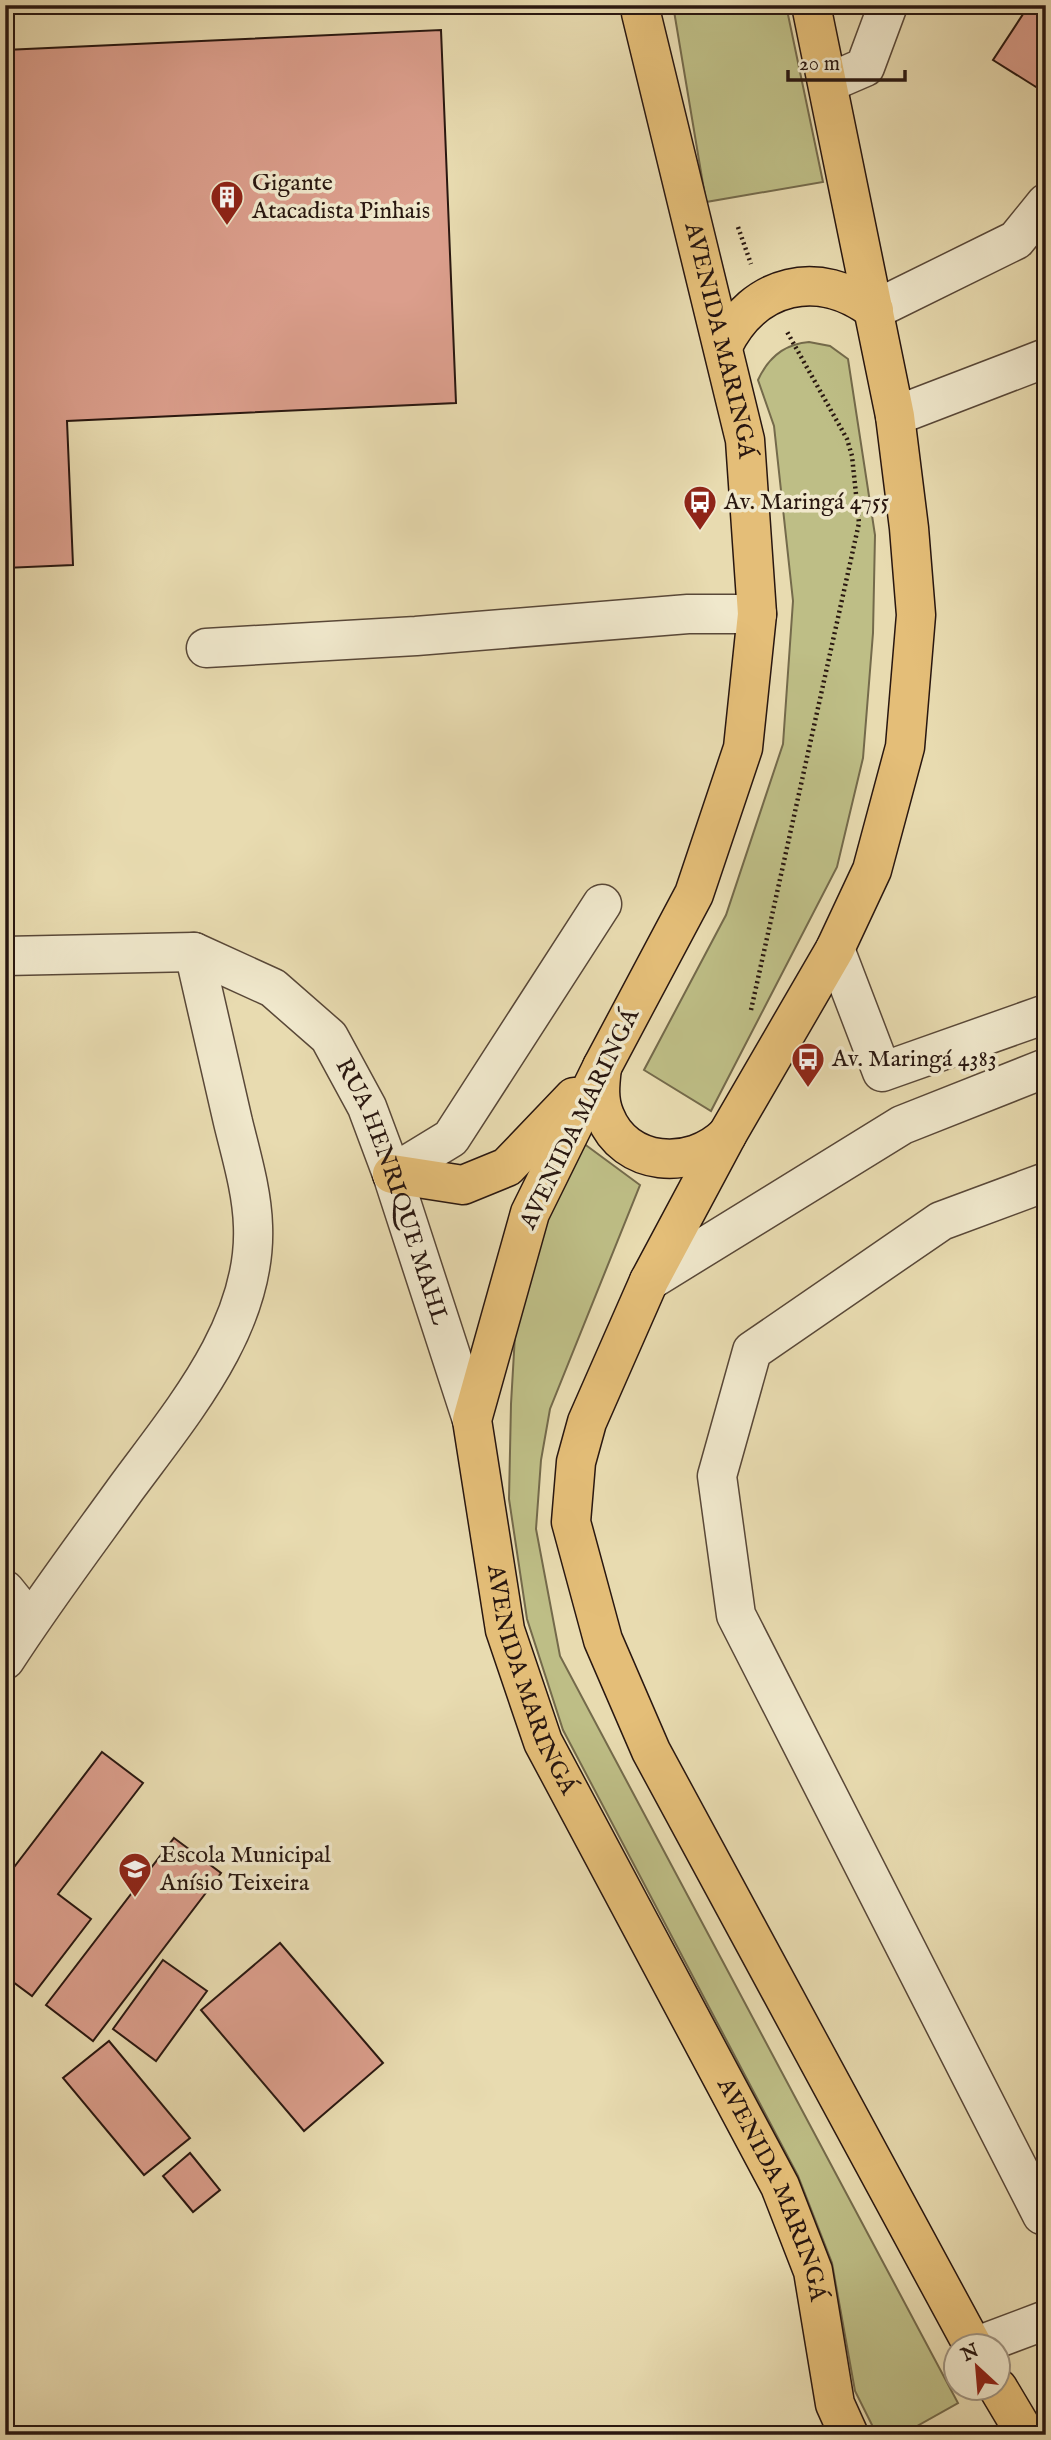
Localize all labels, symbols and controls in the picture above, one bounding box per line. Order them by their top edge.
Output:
scale bar [788,38,906,82]
text: 20 m [799,51,840,78]
place label: Gigante Atacadista Pinhais [251,168,430,227]
building icon: Gigante Atacadista Pinhais [208,178,246,227]
street label: AVENIDA MARINGÁ [677,218,762,460]
bus stop icon: Av. Maringá 4755 [681,483,719,532]
place label: Av. Maringá 4755 [723,487,890,518]
street label: AVENIDA MARINGÁ [513,1003,647,1235]
bus stop icon: Av. Maringá 4383 [789,1040,827,1089]
place label: Av. Maringá 4383 [831,1044,997,1075]
street label: RUA HENRIQUE MAHL [328,1053,456,1330]
street label: AVENIDA MARINGÁ [479,1562,584,1801]
place label: Escola Municipal Anísio Teixeira [159,1840,331,1899]
school or university icon: Escola Municipal Anísio Teixeira [116,1850,154,1899]
street label: AVENIDA MARINGÁ [709,2072,833,2304]
north arrow [942,2332,1012,2402]
text: N [957,2339,984,2368]

